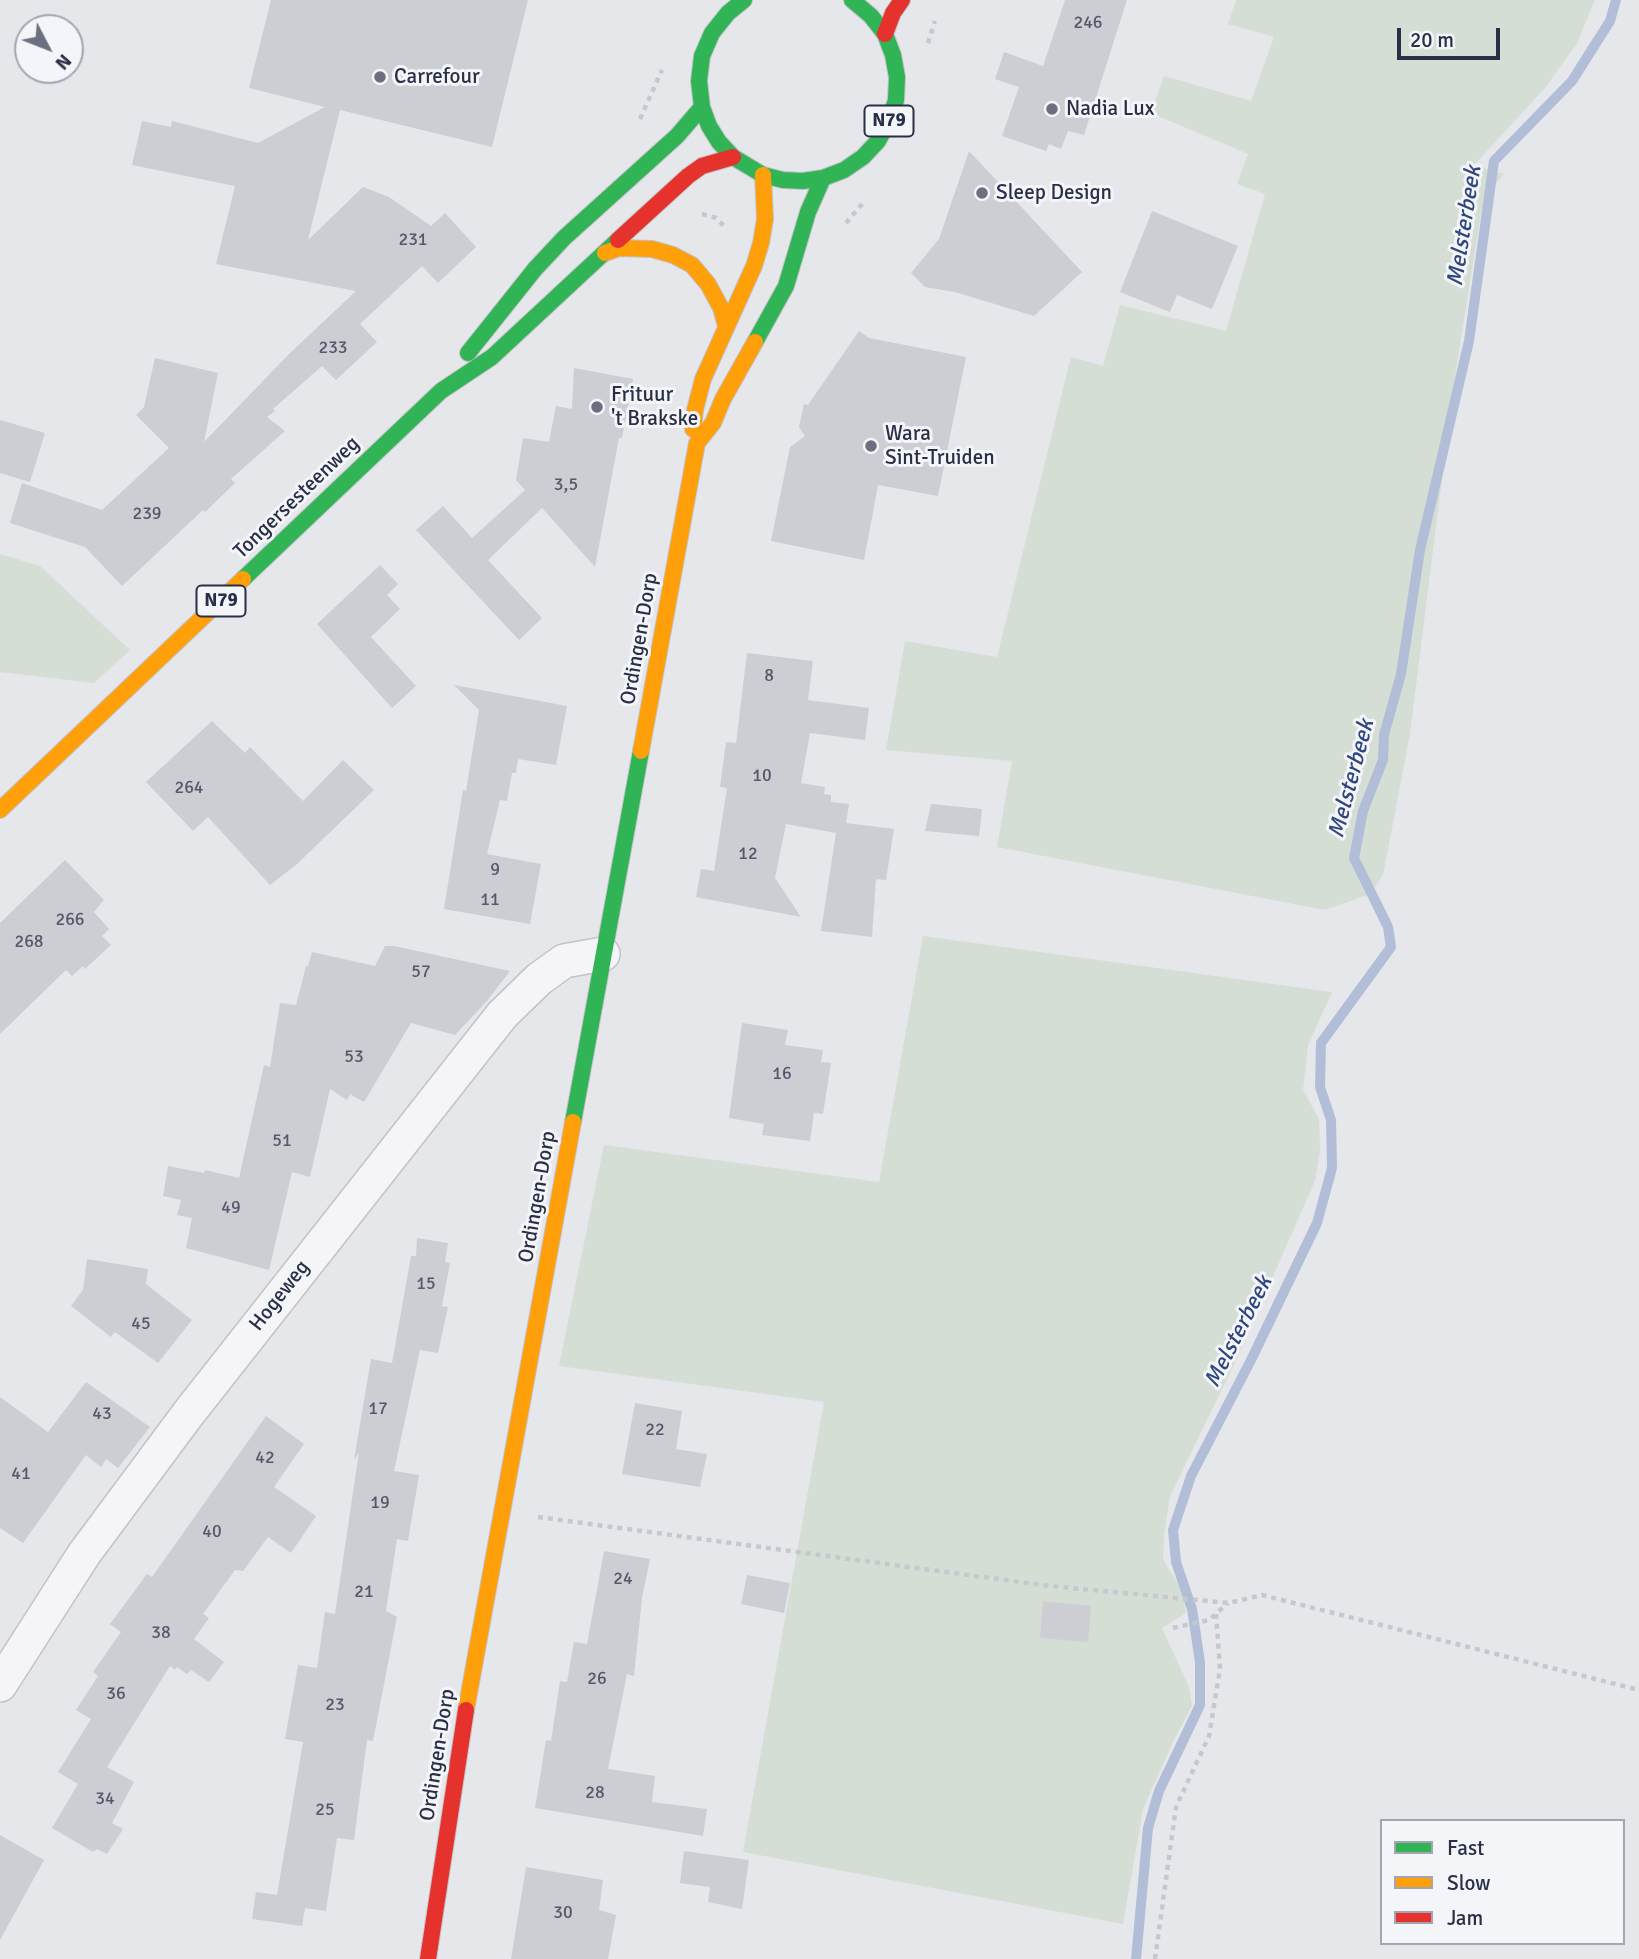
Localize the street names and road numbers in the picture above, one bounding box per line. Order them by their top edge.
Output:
road number: N79 [864,105,914,136]
street label: Tongersesteenweg [229,432,365,564]
street label: Ordingen-Dorp [616,571,664,707]
road number: N79 [196,586,246,616]
street label: Ordingen-Dorp [514,1129,562,1265]
street label: Hogeweg [245,1256,315,1336]
street label: Ordingen-Dorp [415,1687,461,1823]

